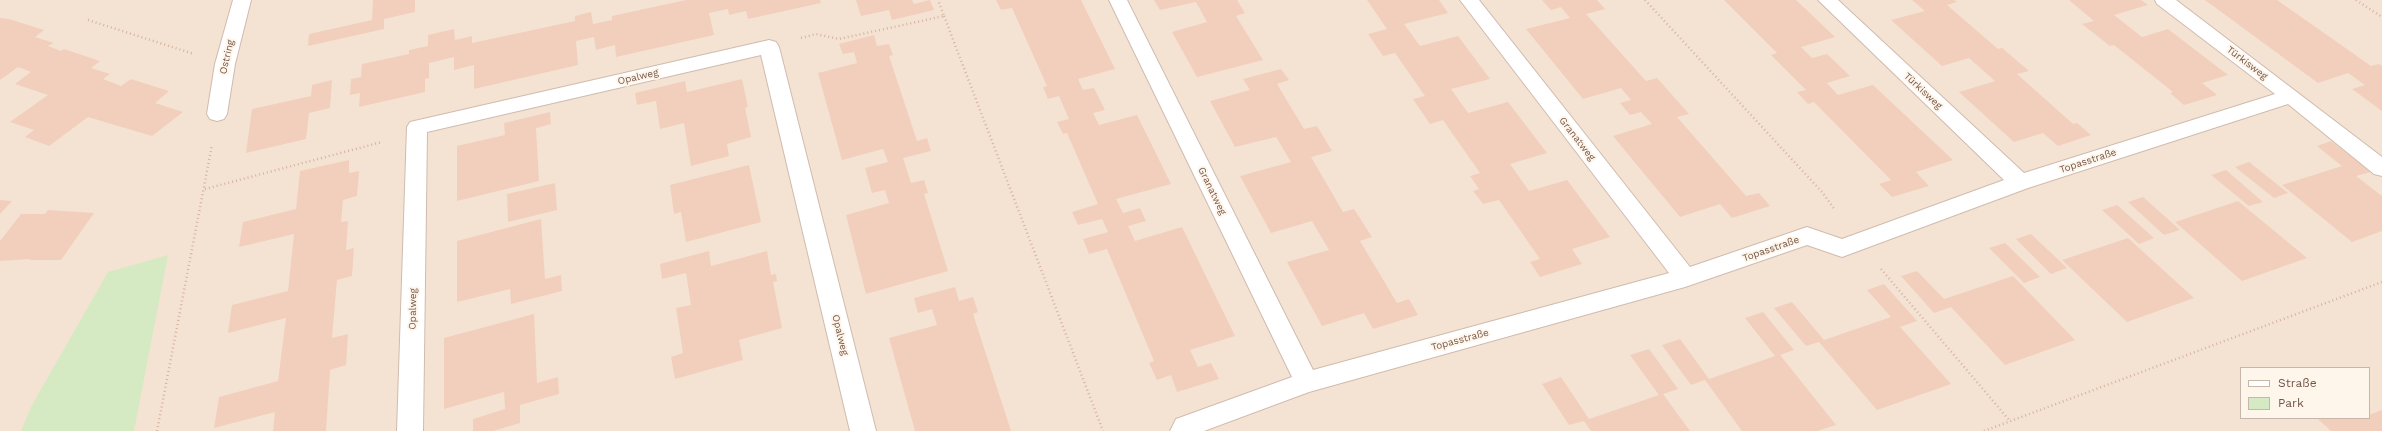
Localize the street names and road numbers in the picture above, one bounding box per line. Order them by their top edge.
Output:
street label: Ostring [217,39,237,75]
street label: Türkisweg [2224,44,2270,82]
street label: Opalweg [616,66,660,88]
street label: Türkisweg [1901,70,1945,112]
street label: Granatweg [1556,115,1598,163]
street label: Topasstraße [2058,146,2118,176]
street label: Granatweg [1195,165,1229,217]
street label: Topasstraße [1741,234,1801,264]
street label: Opalweg [407,288,419,330]
street label: Opalweg [829,313,851,357]
street label: Topasstraße [1430,327,1490,353]

